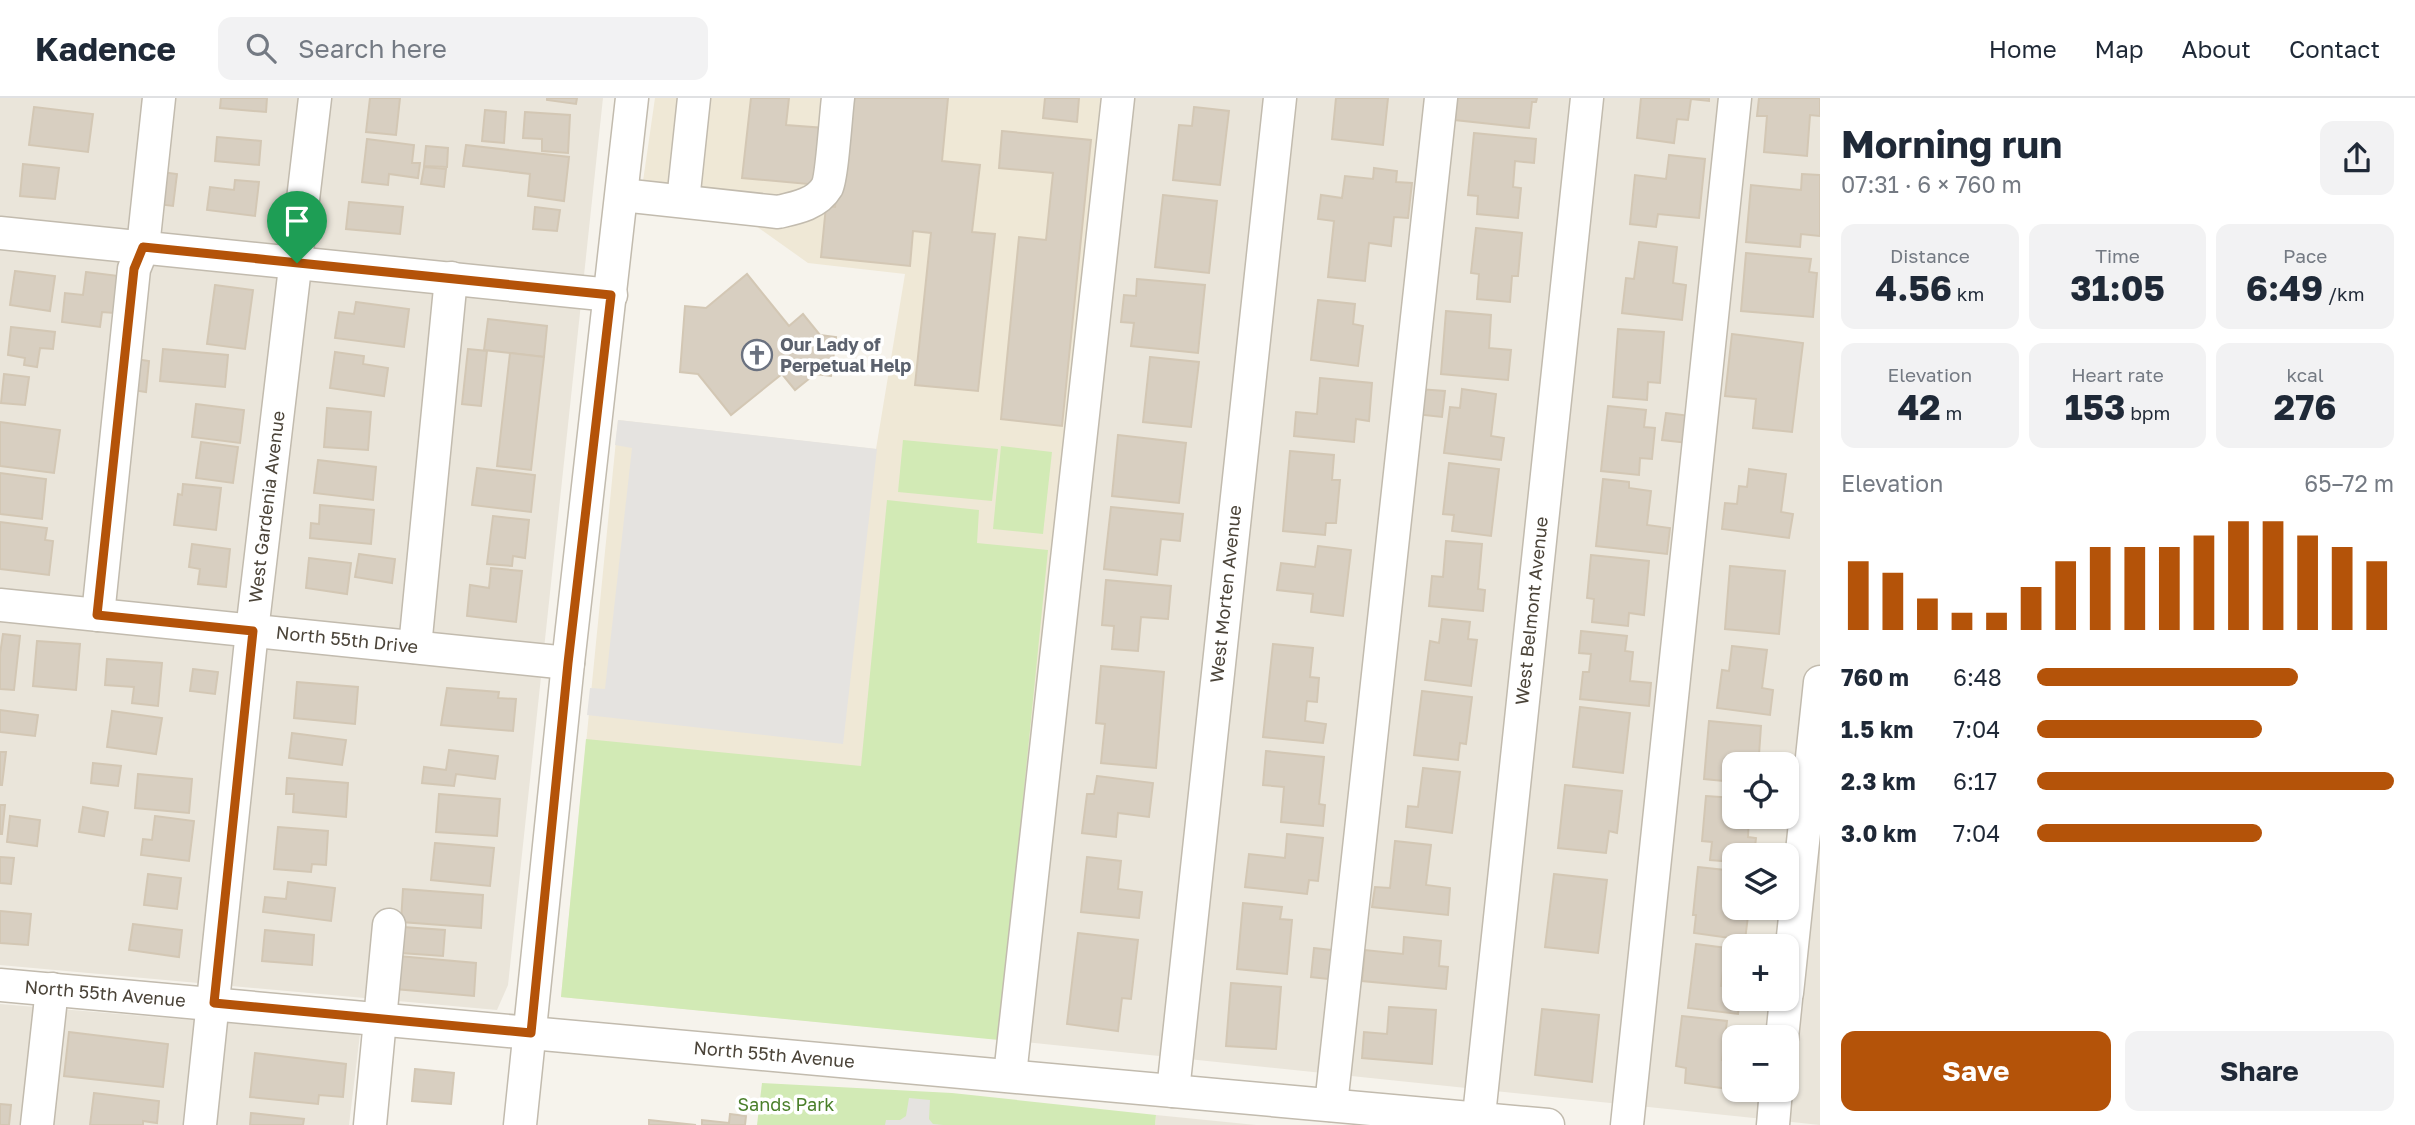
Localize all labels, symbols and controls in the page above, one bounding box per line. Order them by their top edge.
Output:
search box [218,17,708,80]
text: Kadence [35,29,176,68]
icon: search [242,29,280,67]
text: Search here [298,33,447,64]
text: Home [1989,34,2057,63]
text: Map [2095,34,2144,63]
text: About [2182,34,2251,63]
text: Contact [2289,34,2380,63]
text: Morning run [1841,121,2062,166]
button: share [2320,121,2394,195]
text: 07:31 · 6 × 760 m [1841,170,2022,198]
pin [267,191,327,263]
icon: arrive [278,202,316,240]
text: Distance [1890,244,1970,267]
text: Time [2095,244,2140,267]
text: Pace [2283,244,2327,267]
text: 4.56 [1875,267,1952,309]
text: 31:05 [2070,267,2165,309]
text: 6:49 [2246,267,2323,309]
text: km [1952,282,1984,305]
text: /km [2323,282,2365,305]
place label: Our Lady of Perpetual Help [780,333,911,376]
church icon: Our Lady of Perpetual Help [740,338,774,372]
text: Elevation [1888,363,1972,386]
text: Heart rate [2071,363,2164,386]
text: kcal [2286,363,2324,386]
text: 42 [1897,386,1941,428]
text: 153 [2065,386,2125,428]
text: 276 [2274,386,2336,428]
text: m [1941,401,1962,424]
text: bpm [2125,401,2170,424]
street label: West Gardenia Avenue [243,409,289,604]
text: Elevation [1841,469,1943,497]
text: 65–72 m [2304,469,2394,497]
street label: West Morten Avenue [1205,504,1245,684]
street label: West Belmont Avenue [1510,516,1552,706]
street label: North 55th Drive [275,621,419,657]
text: 760 m [1841,663,1909,691]
text: 6:48 [1953,663,2002,691]
text: 1.5 km [1841,715,1913,743]
text: 7:04 [1953,715,2000,743]
map controls [1722,752,1799,1102]
button: locate [1722,752,1799,829]
text: 2.3 km [1841,767,1916,795]
text: 6:17 [1953,767,1997,795]
text: 3.0 km [1841,819,1917,847]
text: 7:04 [1953,819,2000,847]
button: layers [1722,843,1799,920]
button: + [1722,934,1799,1011]
street label: North 55th Avenue [24,975,187,1011]
button: − [1722,1025,1799,1102]
button: Save [1841,1031,2111,1111]
button: Share [2125,1031,2394,1111]
street label: North 55th Avenue [693,1036,856,1072]
park label: Sands Park [738,1093,834,1115]

